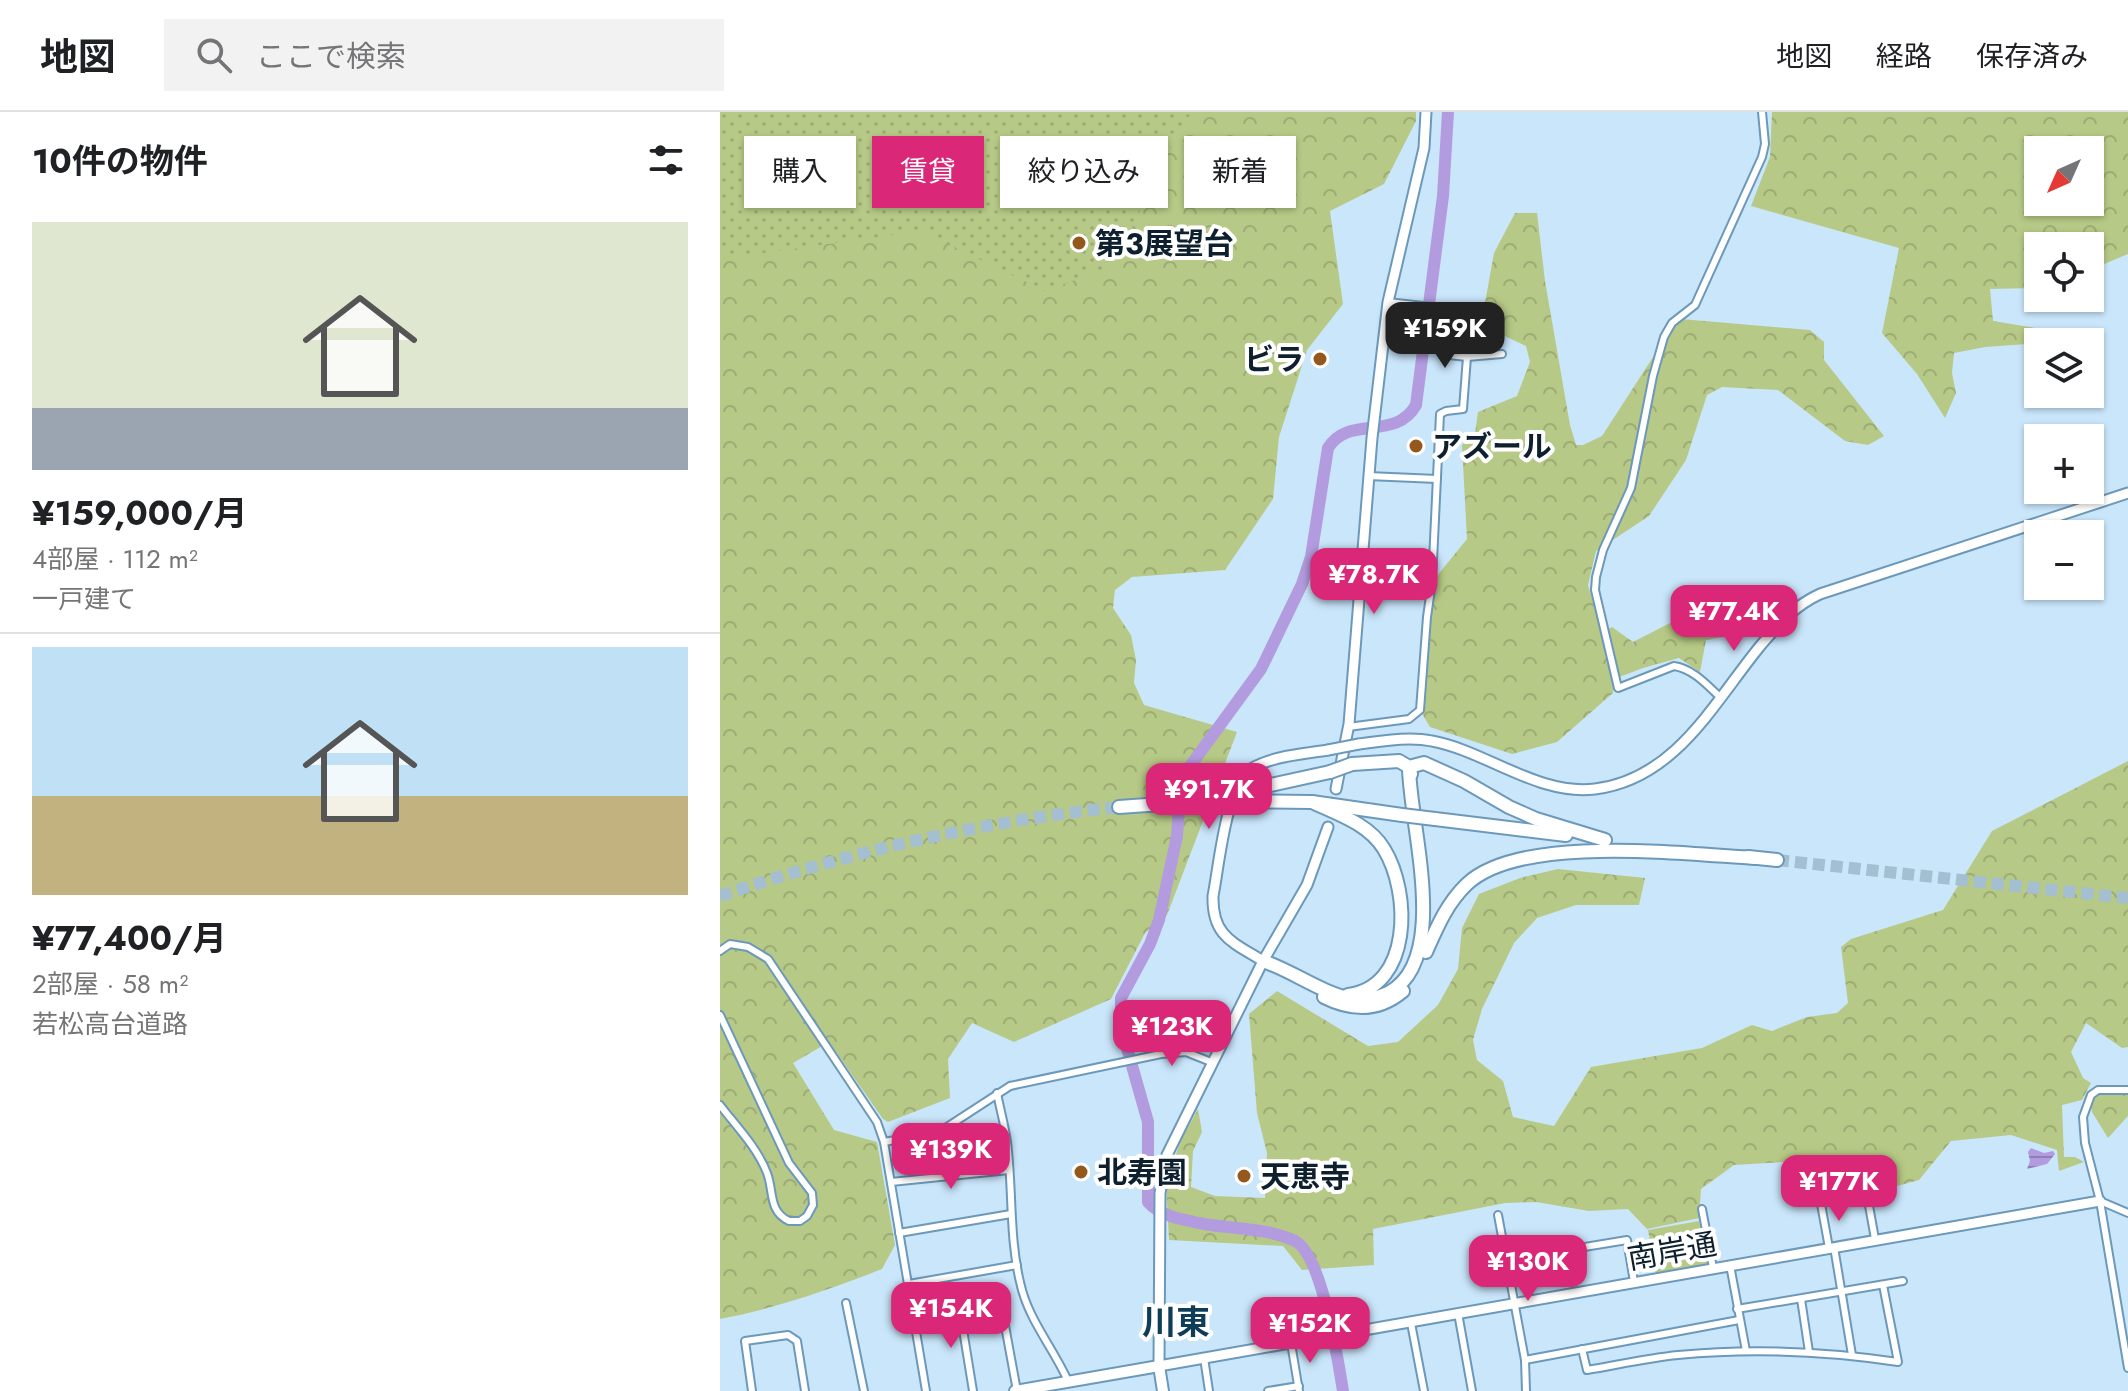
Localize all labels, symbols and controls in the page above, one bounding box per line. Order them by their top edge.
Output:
search box [164,19,724,91]
text: 地図 [40,29,116,84]
icon: search [192,33,236,77]
text: ここで検索 [256,35,406,78]
text: 地図 [1776,36,1832,77]
text: 経路 [1876,36,1932,77]
text: 保存済み [1976,36,2088,77]
chip: 購入 [744,136,856,208]
chip: 賃貸 [872,136,984,208]
chip: 絞り込み [1000,136,1168,208]
chip: 新着 [1184,136,1296,208]
north arrow [2024,136,2104,216]
map controls [2024,136,2104,600]
text: 10件の物件 [32,137,208,186]
icon: filters [644,138,688,182]
place label: 第3展望台 [1095,222,1234,265]
button: locate [2024,232,2104,312]
marker: 第3展望台 [1070,234,1088,252]
icon: home [288,274,432,418]
pin: ¥159K [1389,302,1501,370]
text: ¥159K [1404,309,1486,347]
button: layers [2024,328,2104,408]
place label: ビラ [1244,338,1304,381]
marker: ビラ [1311,350,1329,368]
button: + [2024,424,2104,504]
place label: アズール [1432,425,1552,468]
marker: アズール [1407,437,1425,455]
text: ¥159,000/月 [32,489,248,538]
button: − [2024,520,2104,600]
text: 4部屋 · 112 m² [32,540,198,578]
pin: ¥78.7K [1309,548,1439,616]
text: ¥78.7K [1328,555,1420,593]
text: 一戸建て [32,580,136,618]
pin: ¥77.4K [1669,585,1799,653]
text: ¥77.4K [1689,592,1779,630]
icon: home [288,699,432,843]
pin: ¥91.7K [1144,763,1274,831]
text: ¥91.7K [1164,770,1254,808]
text: ¥77,400/月 [32,914,227,963]
text: 2部屋 · 58 m² [32,965,188,1003]
pin: ¥123K [1116,1000,1228,1068]
text: 若松高台道路 [32,1005,188,1043]
text: ¥123K [1131,1007,1213,1045]
pin: ¥139K [895,1123,1007,1191]
text: ¥139K [910,1130,992,1168]
place label: 北寿園 [1097,1151,1187,1194]
place label: 天恵寺 [1260,1155,1350,1198]
pin: ¥177K [1783,1155,1895,1223]
text: ¥177K [1799,1162,1879,1200]
marker: 北寿園 [1072,1163,1090,1181]
marker: 天恵寺 [1235,1167,1253,1185]
street label: 南岸通 [1624,1222,1720,1280]
pin: ¥130K [1472,1235,1584,1303]
text: ¥130K [1487,1242,1569,1280]
pin: ¥154K [895,1282,1007,1350]
text: ¥154K [909,1289,993,1327]
pin: ¥152K [1254,1297,1366,1365]
district label: 川東 [1142,1298,1210,1347]
text: ¥152K [1269,1304,1351,1342]

